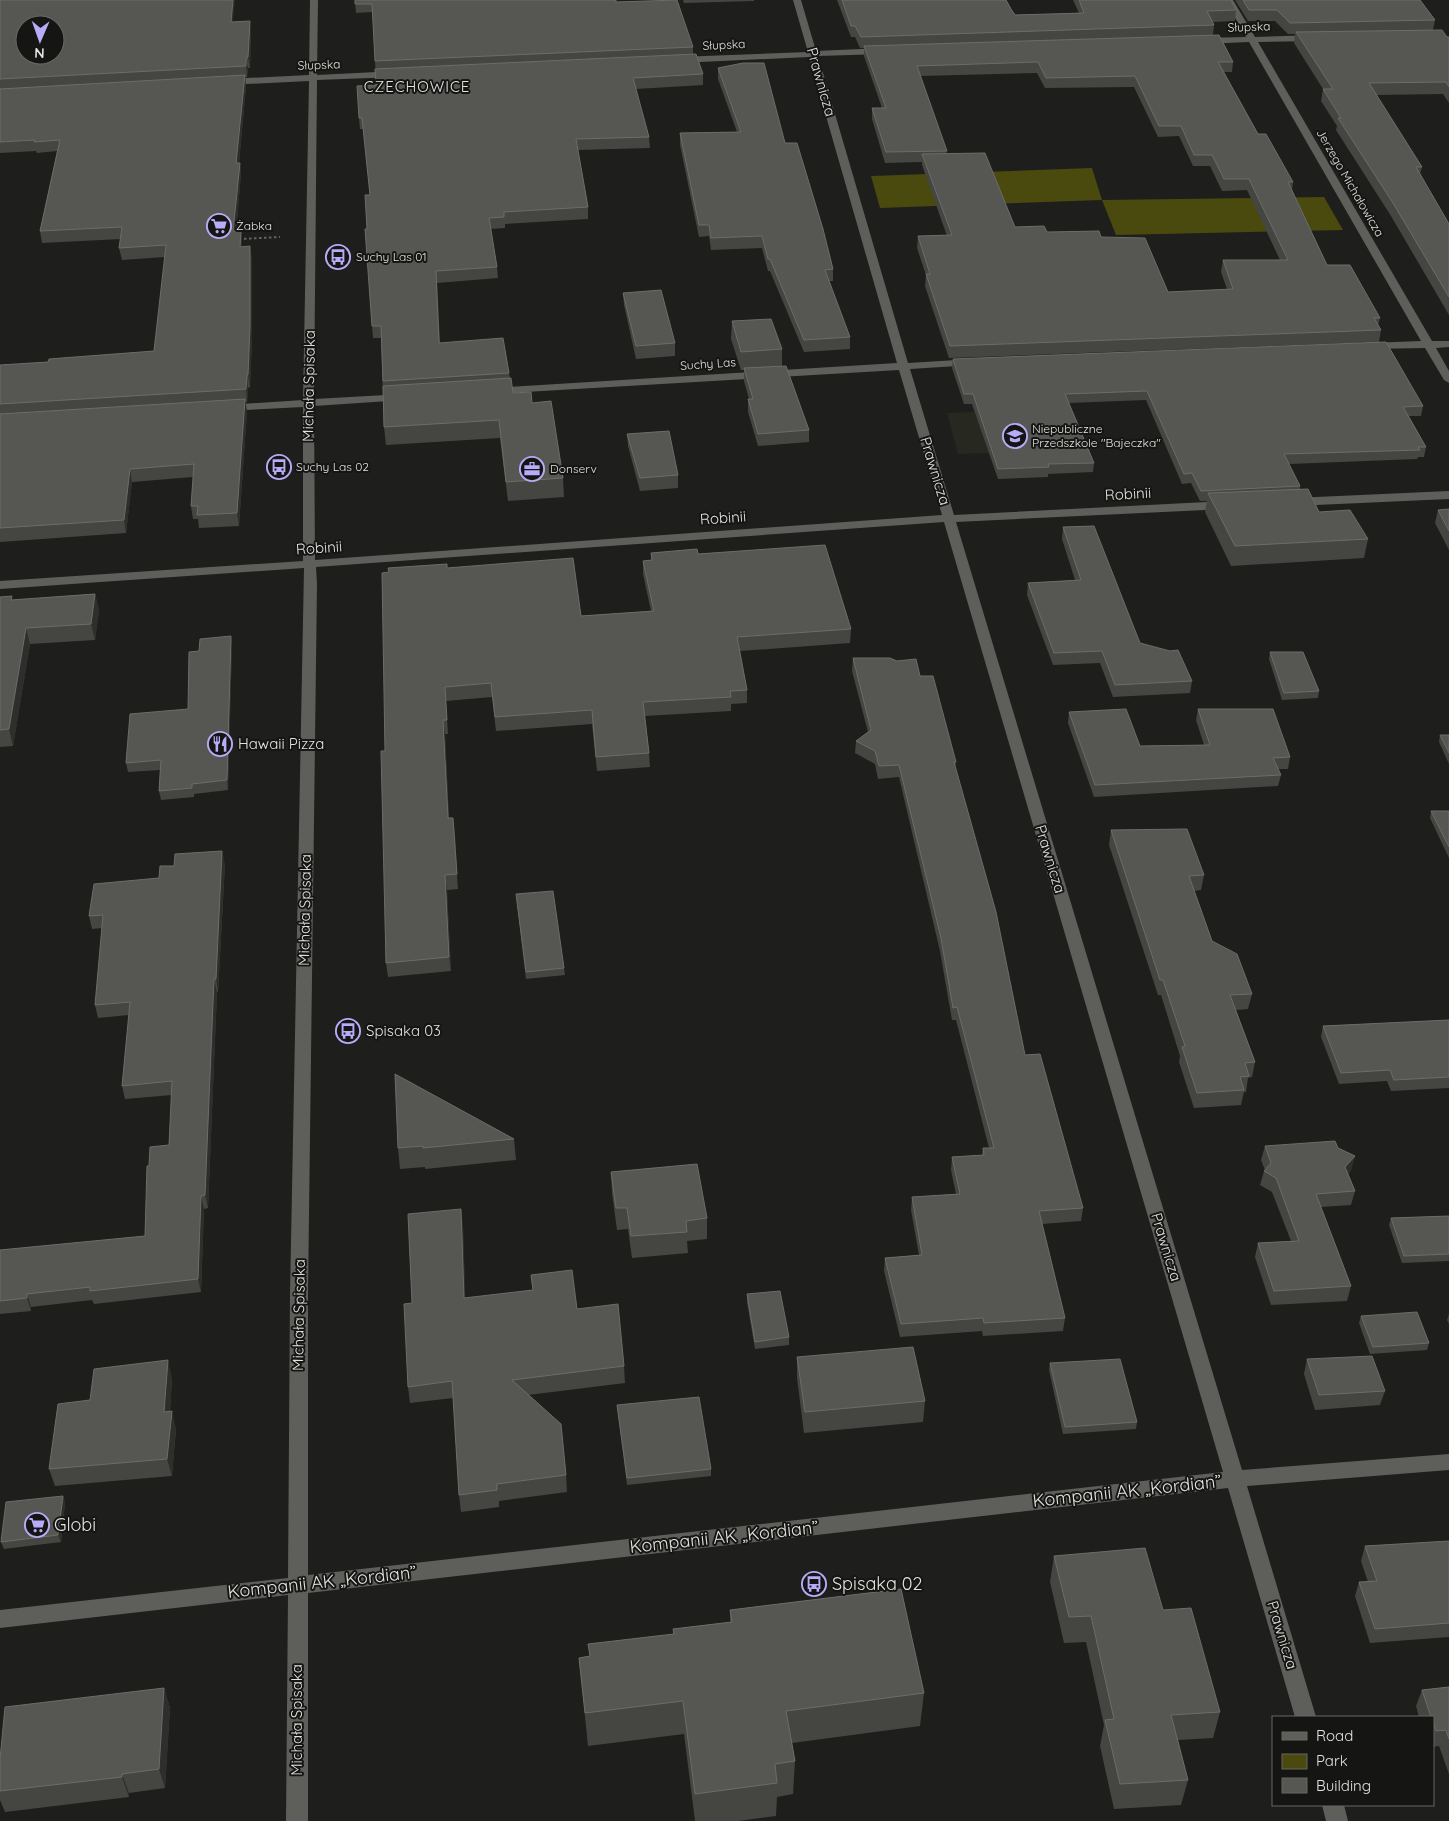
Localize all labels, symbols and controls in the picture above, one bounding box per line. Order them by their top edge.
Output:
north arrow [15,15,65,65]
street label: Słupska [1227,18,1271,35]
street label: Słupska [702,36,746,53]
text: N [34,44,45,62]
street label: Prawnicza [803,45,840,118]
street label: Słupska [297,56,341,73]
district label: CZECHOWICE [364,77,470,96]
street label: Jerzego Michałowicza [1313,126,1387,239]
supermarket icon: Żabka [206,213,232,239]
place label: Żabka [236,218,272,233]
bus stop icon: Suchy Las 01 [325,244,351,270]
place label: Suchy Las 01 [356,249,427,264]
street label: Michała Spisaka [298,330,319,442]
street label: Suchy Las [680,354,737,373]
place label: Niepubliczne Przedszkole "Bajeczka" [1032,421,1161,450]
school or university icon: Niepubliczne Przedszkole "Bajeczka" [1002,423,1028,449]
street label: Prawnicza [916,434,955,507]
bus stop icon: Suchy Las 02 [266,454,292,480]
office icon: Donserv [519,456,545,482]
place label: Suchy Las 02 [296,459,369,474]
place label: Donserv [550,461,597,476]
street label: Robinii [1104,483,1152,504]
street label: Robinii [699,506,747,529]
street label: Robinii [295,536,343,559]
restaurant icon: Hawaii Pizza [207,731,233,757]
place label: Hawaii Pizza [238,734,324,753]
street label: Prawnicza [1031,822,1070,895]
street label: Michała Spisaka [294,854,315,966]
bus stop icon: Spisaka 03 [335,1018,361,1044]
place label: Spisaka 03 [366,1021,441,1040]
street label: Prawnicza [1147,1210,1186,1283]
street label: Michała Spisaka [288,1259,309,1371]
street label: Kompanii AK „Kordian” [1031,1469,1223,1512]
supermarket icon: Globi [24,1512,50,1538]
place label: Globi [54,1513,96,1536]
street label: Kompanii AK „Kordian” [628,1515,820,1558]
street label: Kompanii AK „Kordian” [226,1560,418,1603]
bus stop icon: Spisaka 02 [801,1571,827,1597]
place label: Spisaka 02 [832,1572,922,1595]
street label: Prawnicza [1263,1598,1302,1671]
street label: Michała Spisaka [287,1664,306,1776]
legend [1272,1716,1434,1806]
text: Road [1316,1726,1353,1745]
text: Park [1316,1751,1348,1770]
text: Building [1316,1776,1371,1795]

